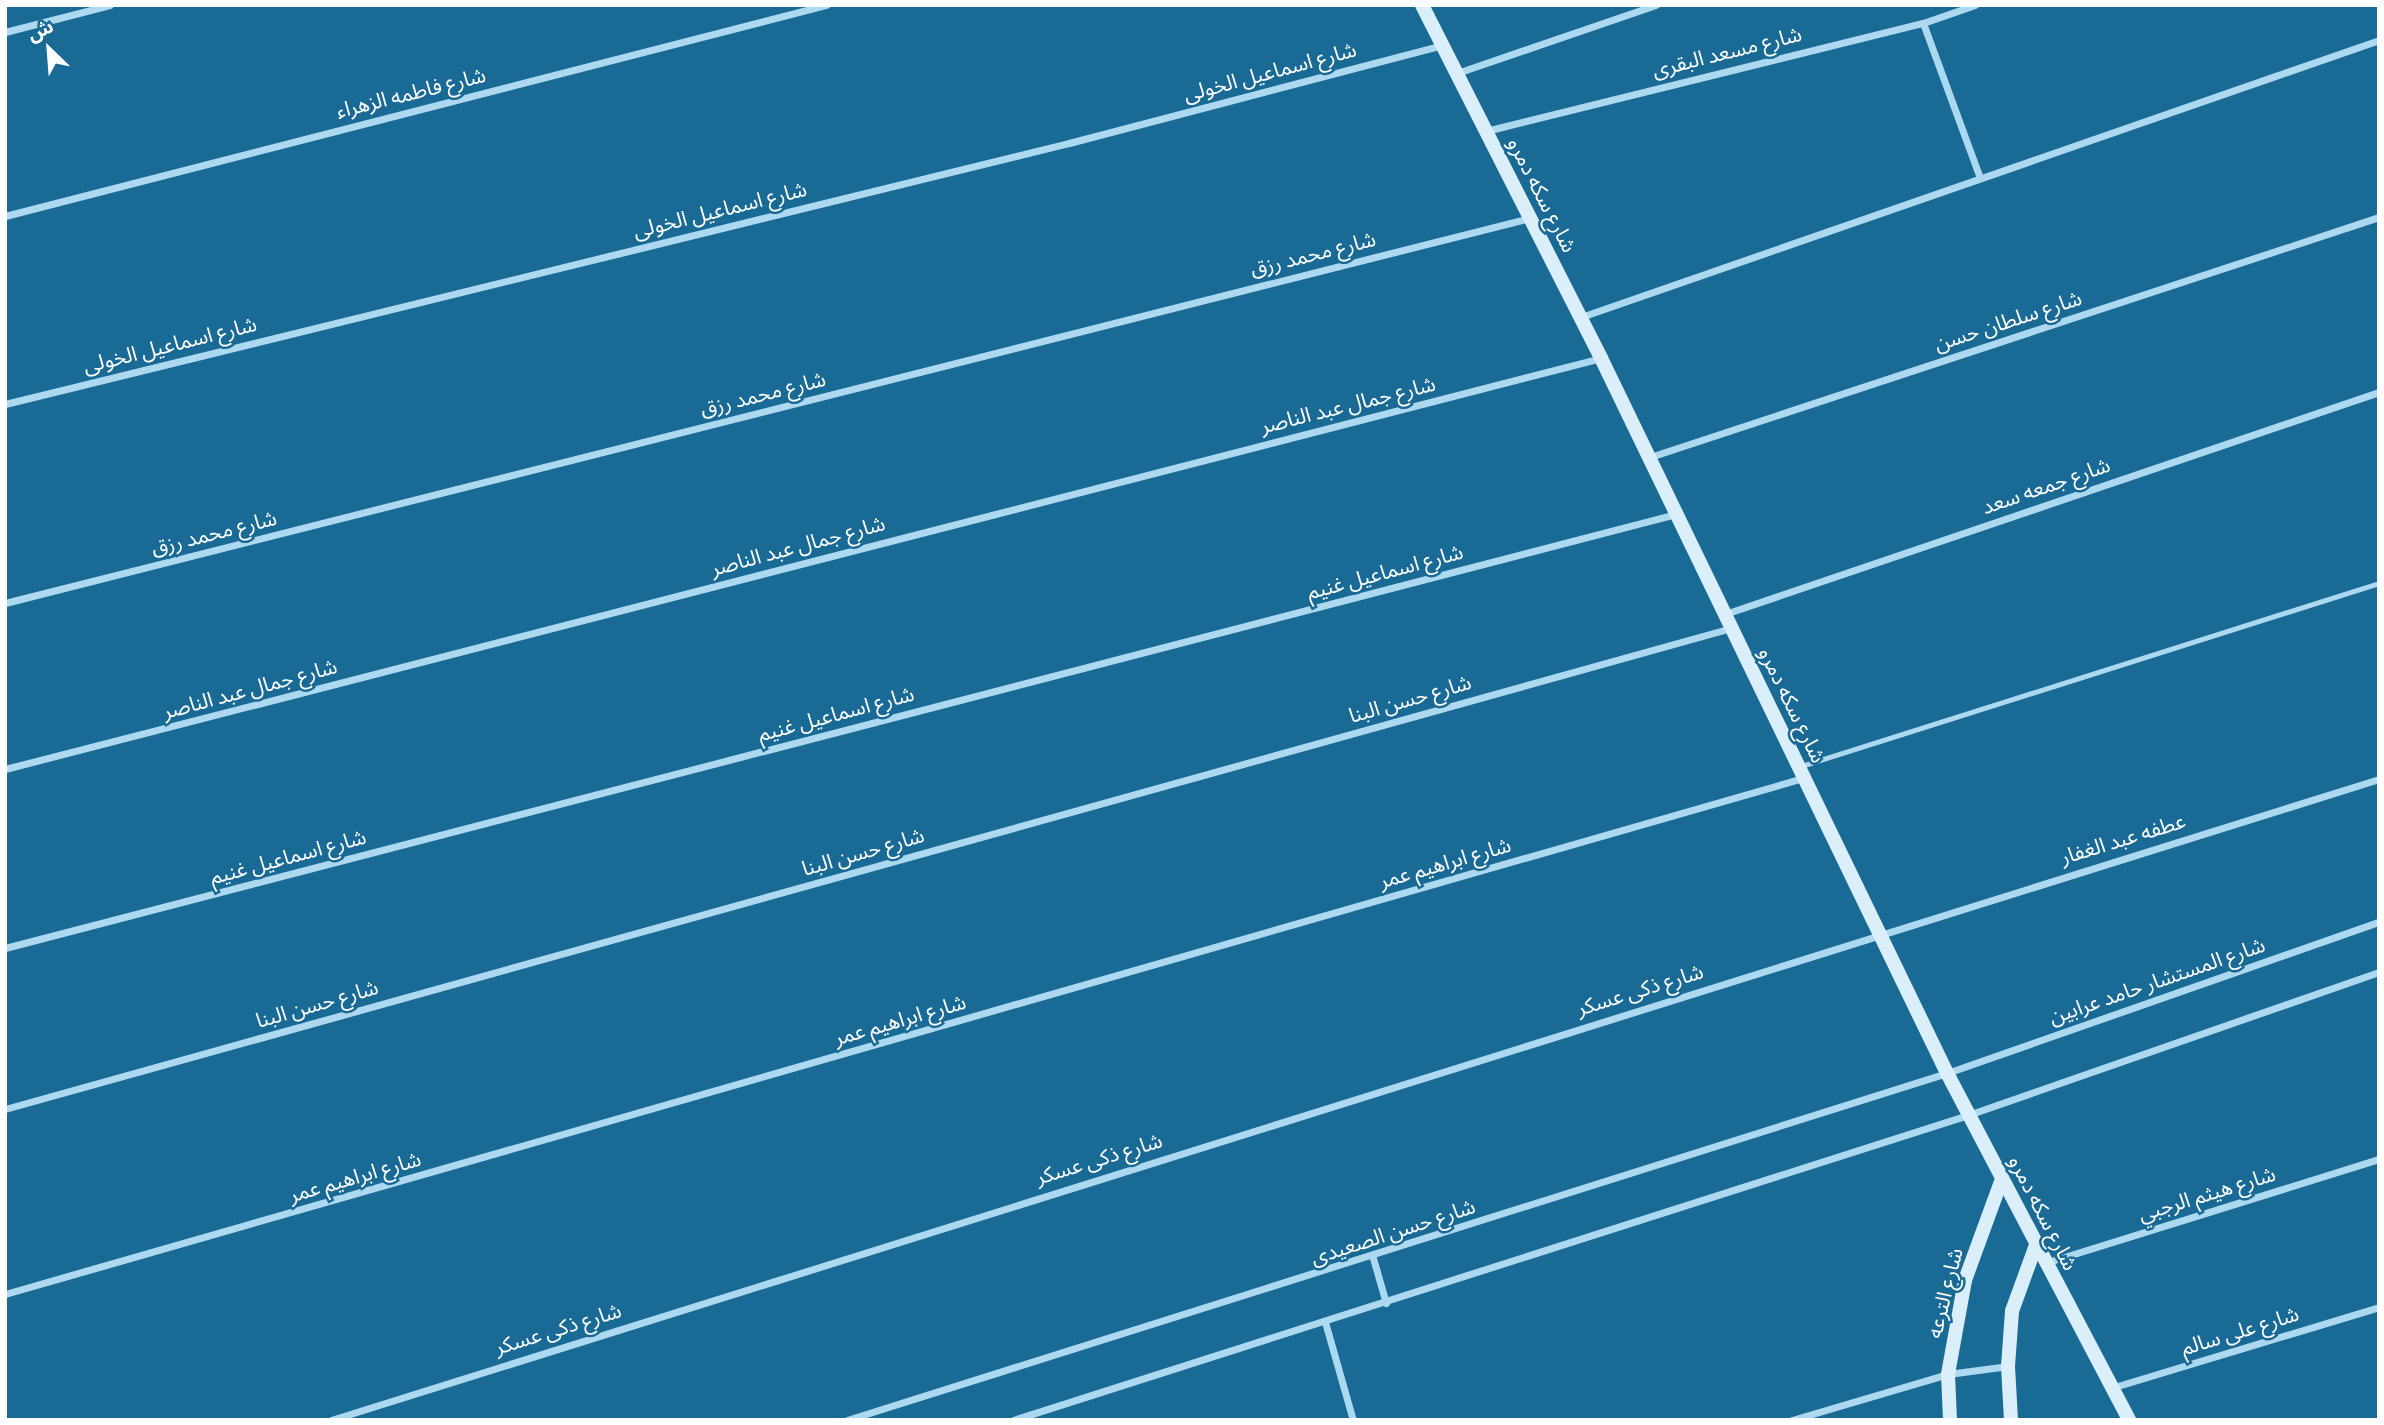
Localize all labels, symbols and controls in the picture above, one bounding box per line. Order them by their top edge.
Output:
north arrow [14,14,84,84]
text: ش [23,14,57,46]
street label: شارع مسعد البقرى [1650,21,1804,83]
street label: شارع اسماعيل الخولى [1181,37,1359,107]
street label: شارع فاطمه الزهراء [334,62,488,124]
street label: شارع سكه دمرو [1502,133,1582,257]
street label: شارع اسماعيل الخولى [631,176,809,244]
street label: شارع محمد رزق [1248,226,1378,282]
street label: شارع سلطان حسن [1931,285,2085,357]
street label: شارع اسماعيل الخولى [81,311,259,379]
street label: شارع محمد رزق [698,366,828,422]
street label: شارع جمال عبد الناصر [1258,371,1438,439]
street label: شارع جمعه سعد [1979,452,2113,520]
street label: شارع محمد رزق [149,505,279,561]
street label: شارع جمال عبد الناصر [708,511,888,581]
street label: شارع اسماعيل غنيم [1304,539,1466,605]
street label: شارع سكه دمرو [1753,643,1831,767]
street label: شارع جمال عبد الناصر [160,654,340,724]
street label: شارع حسن البنا [1346,669,1474,729]
street label: شارع اسماعيل غنيم [755,681,917,747]
street label: عطفه عبد الغفار [2057,808,2189,870]
street label: شارع حسن البنا [799,822,927,882]
street label: شارع اسماعيل غنيم [207,824,369,890]
street label: شارع ابراهيم عمر [1376,832,1514,894]
street label: شارع المستشار حامد عرابين [2046,932,2268,1030]
street label: شارع ذكى عسكر [1574,959,1706,1021]
street label: شارع حسن البنا [253,974,381,1034]
street label: شارع ابراهيم عمر [831,989,969,1051]
street label: شارع ذكى عسكر [1033,1128,1165,1190]
street label: شارع ابراهيم عمر [286,1146,424,1208]
street label: شارع سكه دمرو [2003,1151,2083,1275]
street label: شارع هيثم الرجبي [2135,1161,2279,1227]
street label: شارع حسن الصعيدى [1307,1193,1479,1271]
street label: شارع الترعه [1922,1245,1968,1341]
street label: شارع ذكى عسكر [492,1298,624,1360]
street label: شارع على سالم [2178,1301,2302,1361]

